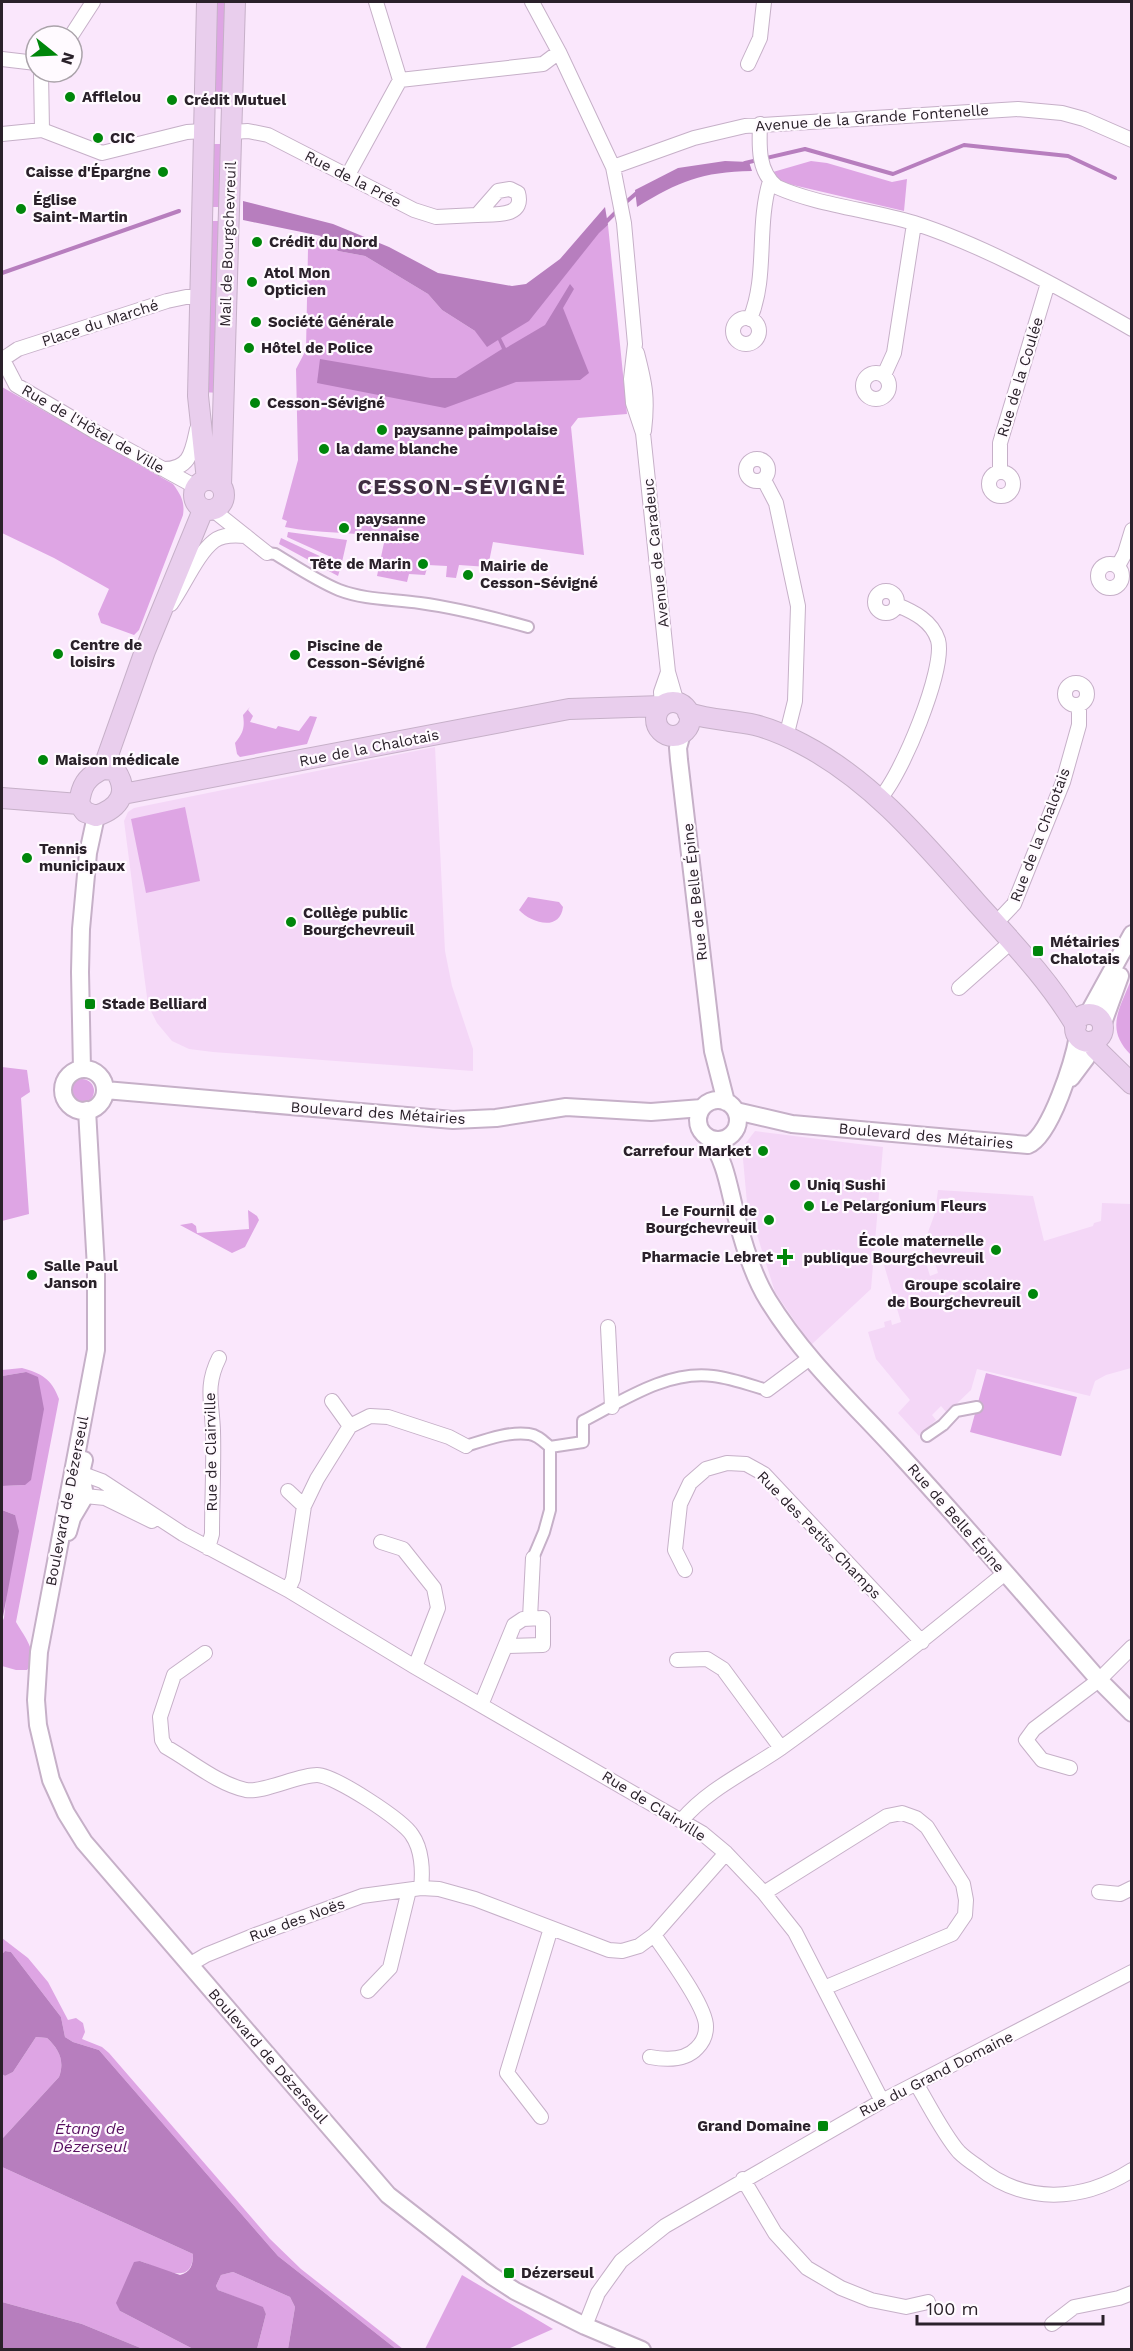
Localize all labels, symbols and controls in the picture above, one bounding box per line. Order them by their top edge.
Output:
north arrow [24,24,84,84]
text: N [57,50,79,67]
place label: Afflelou [82,88,141,106]
marker: Afflelou [63,90,77,104]
place label: Crédit Mutuel [184,91,286,109]
marker: Crédit Mutuel [165,93,179,107]
street label: Avenue de la Grande Fontenelle [755,101,989,135]
place label: CIC [110,129,135,147]
marker: CIC [91,131,105,145]
street label: Rue de la Prée [302,147,404,211]
street label: Mail de Bourgchevreuil [216,161,240,327]
place label: Caisse d'Épargne [25,163,151,181]
marker: Caisse d'Épargne [156,165,170,179]
place label: Église Saint-Martin [33,191,128,226]
marker: Église Saint-Martin [14,202,28,216]
place label: Crédit du Nord [269,233,378,251]
marker: Crédit du Nord [250,235,264,249]
place label: Atol Mon Opticien [264,264,330,299]
marker: Atol Mon Opticien [245,275,259,289]
street label: Place du Marché [39,296,161,350]
place label: Société Générale [268,313,394,331]
marker: Société Générale [249,315,263,329]
street label: Rue de la Coulée [993,315,1047,439]
place label: Hôtel de Police [261,339,373,357]
marker: Hôtel de Police [242,341,256,355]
street label: Rue de l'Hôtel de Ville [18,381,168,477]
place label: Cesson-Sévigné [267,394,385,412]
marker: Cesson-Sévigné [248,396,262,410]
place label: paysanne paimpolaise [394,421,558,439]
marker: paysanne paimpolaise [375,423,389,437]
place label: la dame blanche [336,440,458,458]
marker: la dame blanche [317,442,331,456]
district label: CESSON-SÉVIGNÉ [357,474,567,499]
street label: Avenue de Caradeuc [639,477,673,629]
place label: paysanne rennaise [356,510,426,545]
marker: paysanne rennaise [337,521,351,535]
place label: Tête de Marin [310,555,411,573]
marker: Tête de Marin [416,557,430,571]
place label: Mairie de Cesson-Sévigné [480,557,598,592]
marker: Mairie de Cesson-Sévigné [461,568,475,582]
place label: Centre de loisirs [70,636,142,671]
place label: Piscine de Cesson-Sévigné [307,637,425,672]
marker: Centre de loisirs [51,647,65,661]
marker: Piscine de Cesson-Sévigné [288,648,302,662]
street label: Rue de la Chalotais [298,726,441,770]
place label: Maison médicale [55,751,180,769]
marker: Maison médicale [36,753,50,767]
street label: Rue de la Chalotais [1006,765,1074,905]
street label: Rue de Belle Épine [679,822,711,962]
place label: Tennis municipaux [39,840,125,875]
marker: Tennis municipaux [20,851,34,865]
place label: Collège public Bourgchevreuil [303,904,415,939]
marker: Collège public Bourgchevreuil [284,915,298,929]
place label: Métairies Chalotais [1050,933,1120,968]
marker: Métairies Chalotais [1031,944,1045,958]
place label: Stade Belliard [102,995,207,1013]
marker: Stade Belliard [83,997,97,1011]
street label: Boulevard des Métairies [290,1098,466,1128]
street label: Boulevard des Métairies [838,1119,1014,1153]
place label: Carrefour Market [623,1142,751,1160]
marker: Carrefour Market [756,1144,770,1158]
place label: Uniq Sushi [807,1176,886,1194]
marker: Uniq Sushi [788,1178,802,1192]
place label: Le Pelargonium Fleurs [821,1197,987,1215]
marker: Le Pelargonium Fleurs [802,1199,816,1213]
place label: Le Fournil de Bourgchevreuil [646,1202,757,1237]
marker: Le Fournil de Bourgchevreuil [762,1213,776,1227]
place label: École maternelle publique Bourgchevreuil [803,1232,984,1267]
marker: École maternelle publique Bourgchevreuil [989,1243,1003,1257]
place label: Pharmacie Lebret [641,1248,773,1266]
marker: Pharmacie Lebret [778,1250,792,1264]
place label: Salle Paul Janson [44,1257,118,1292]
marker: Salle Paul Janson [25,1268,39,1282]
place label: Groupe scolaire de Bourgchevreuil [887,1276,1021,1311]
marker: Groupe scolaire de Bourgchevreuil [1026,1287,1040,1301]
street label: Rue de Clairville [201,1392,221,1512]
street label: Boulevard de Dézerseul [42,1414,92,1588]
street label: Rue de Belle Épine [904,1460,1008,1576]
street label: Rue des Petits Champs [753,1467,885,1603]
street label: Rue de Clairville [599,1767,709,1845]
street label: Rue des Noës [247,1894,347,1946]
street label: Boulevard de Dézerseul [204,1985,332,2127]
street label: Rue du Grand Domaine [856,2027,1016,2121]
place label: Grand Domaine [697,2117,811,2135]
water label: Étang de Dézerseul [53,2119,128,2156]
marker: Grand Domaine [816,2119,830,2133]
place label: Dézerseul [521,2264,594,2282]
marker: Dézerseul [502,2266,516,2280]
scale bar [917,2288,1103,2326]
text: 100 m [926,2298,979,2319]

